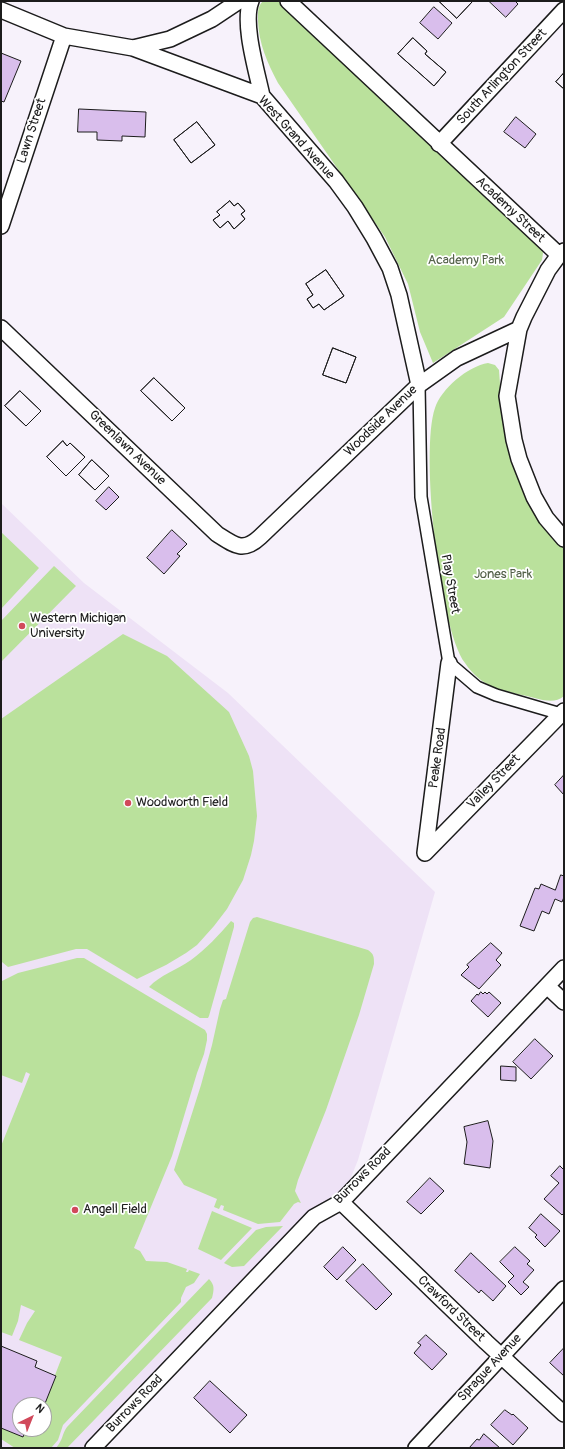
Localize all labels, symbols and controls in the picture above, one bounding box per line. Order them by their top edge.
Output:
street label: South Arlington Street [454,26,550,128]
street label: West Grand Avenue [254,93,338,183]
street label: Lawn Street [14,96,50,166]
street label: Academy Street [472,174,548,246]
park label: Academy Park [428,253,504,269]
street label: Woodside Avenue [341,382,421,460]
street label: Greenlawn Avenue [85,407,169,489]
street label: Play Street [437,553,463,615]
park label: Jones Park [474,567,532,583]
place label: Western Michigan University [30,611,126,642]
marker: Western Michigan University [17,621,27,631]
street label: Peake Road [426,727,450,789]
street label: Valley Street [464,751,524,813]
place label: Woodworth Field [136,795,228,811]
marker: Woodworth Field [123,798,133,808]
street label: Burrows Road [331,1144,395,1208]
place label: Angell Field [83,1202,147,1218]
marker: Angell Field [70,1205,80,1215]
street label: Crawford Street [414,1273,488,1345]
street label: Sprague Avenue [455,1331,525,1405]
street label: Burrows Road [104,1372,166,1436]
north arrow [12,1397,52,1437]
text: N [33,1401,47,1416]

